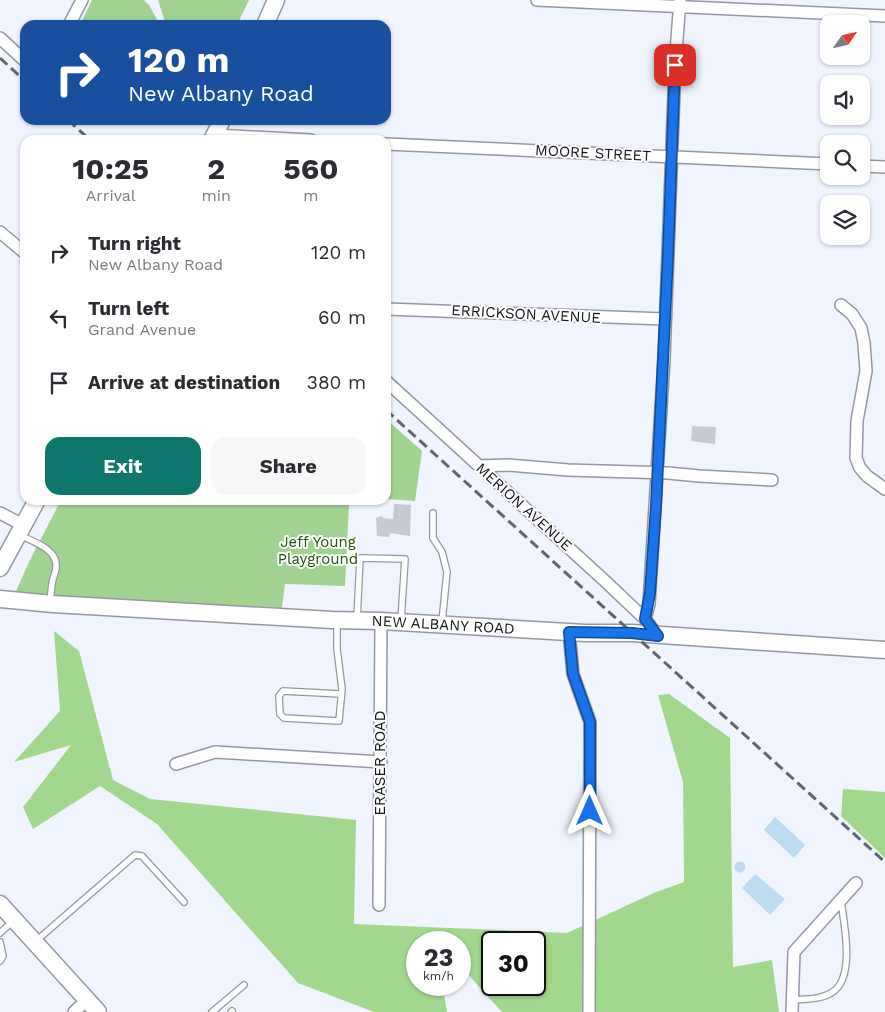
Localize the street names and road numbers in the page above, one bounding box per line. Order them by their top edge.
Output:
street label: MOORE STREET [534,141,652,165]
street label: ERRICKSON AVENUE [451,301,601,327]
street label: MERION AVENUE [472,459,576,555]
street label: NEW ALBANY ROAD [371,612,515,638]
street label: ERASER ROAD [371,710,389,816]

